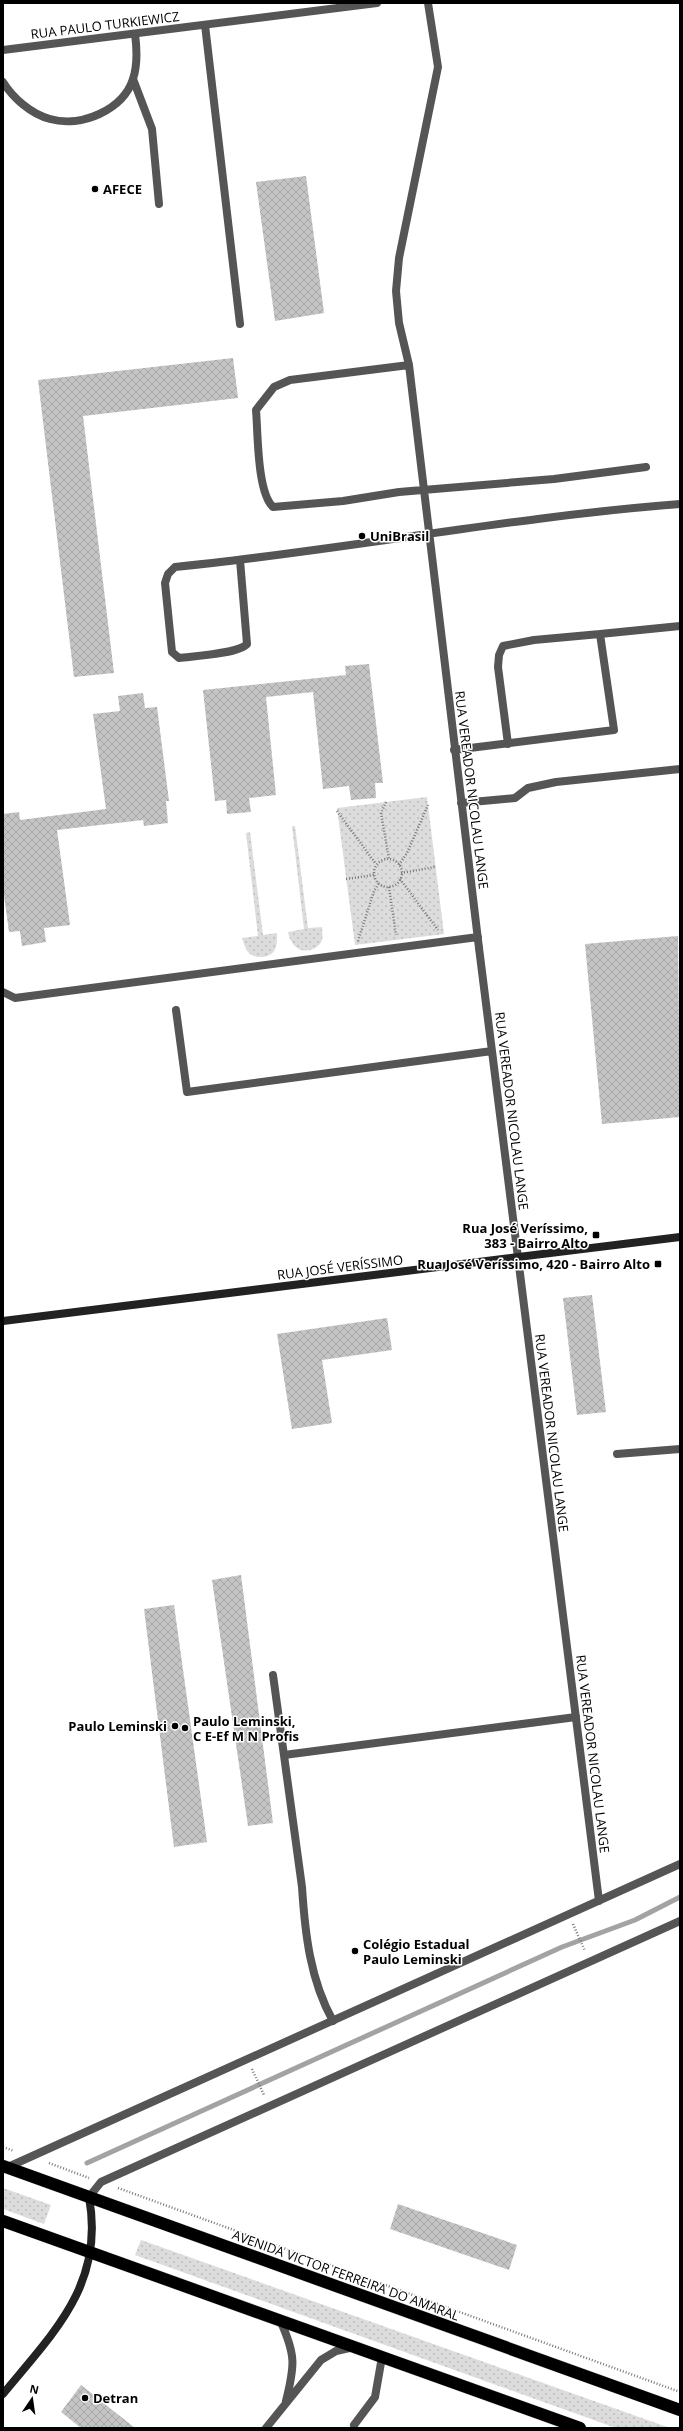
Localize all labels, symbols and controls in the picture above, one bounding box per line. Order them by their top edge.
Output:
street label: RUA PAULO TURKIEWICZ [30,7,180,43]
place label: AFECE [103,180,142,198]
marker: AFECE [90,184,100,194]
place label: UniBrasil [370,527,429,545]
marker: UniBrasil [357,531,367,541]
street label: RUA VEREADOR NICOLAU LANGE [451,690,493,890]
street label: RUA VEREADOR NICOLAU LANGE [491,1011,533,1211]
place label: Rua José Veríssimo, 383 - Bairro Alto [462,1219,588,1252]
marker: Rua José Veríssimo, 383 - Bairro Alto [591,1230,601,1240]
street label: RUA JOSÉ VERÍSSIMO [276,1250,404,1284]
place label: Rua José Veríssimo, 420 - Bairro Alto [417,1255,650,1273]
marker: Rua José Veríssimo, 420 - Bairro Alto [653,1259,663,1269]
street label: RUA VEREADOR NICOLAU LANGE [531,1333,573,1533]
street label: RUA VEREADOR NICOLAU LANGE [572,1654,614,1854]
place label: Paulo Leminski, C E-Ef M N Profis [193,1712,299,1745]
place label: Paulo Leminski [68,1717,167,1735]
marker: Paulo Leminski [170,1721,180,1731]
marker: Paulo Leminski, C E-Ef M N Profis [180,1723,190,1733]
place label: Colégio Estadual Paulo Leminski [363,1935,470,1968]
marker: Colégio Estadual Paulo Leminski [350,1946,360,1956]
street label: AVENIDA VICTOR FERREIRA DO AMARAL [230,2225,462,2325]
north arrow [12,2379,52,2419]
text: N [28,2380,40,2397]
place label: Detran [93,2389,138,2407]
marker: Detran [80,2393,90,2403]

